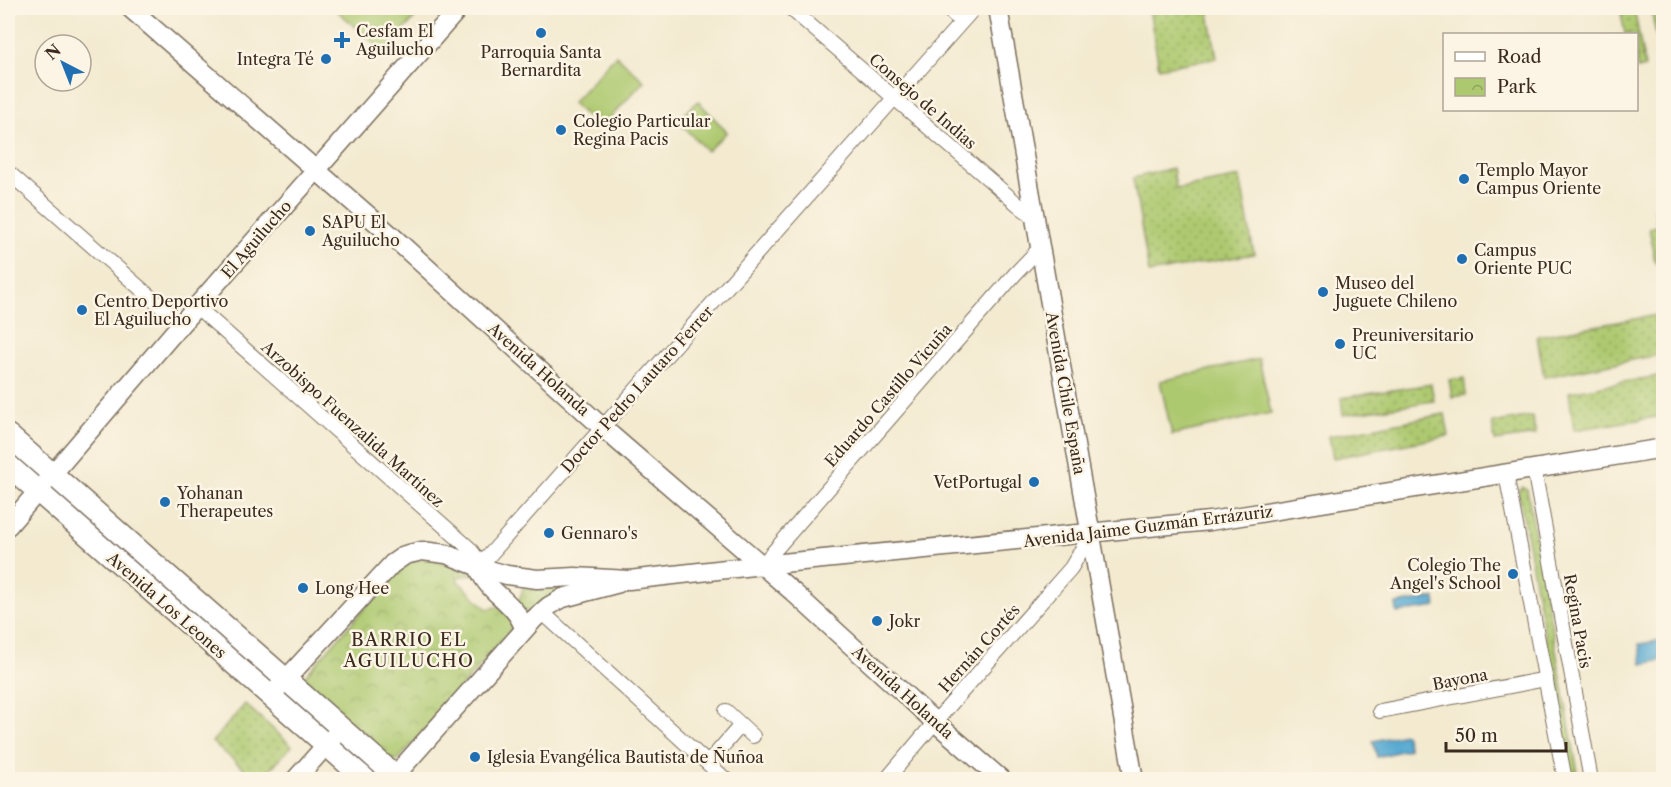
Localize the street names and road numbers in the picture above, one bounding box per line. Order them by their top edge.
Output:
street label: Consejo de Indias [865,49,981,153]
street label: El Aguilucho [217,196,296,282]
street label: Doctor Pedro Lautaro Ferrer [557,301,718,477]
street label: Avenida Chile España [1042,309,1090,477]
street label: Avenida Holanda [483,318,594,420]
street label: Eduardo Castillo Vicuña [820,319,956,471]
street label: Arzobispo Fuenzalida Martínez [257,336,448,511]
street label: Avenida Jaime Guzmán Errázuriz [1021,501,1274,551]
street label: Avenida Los Leones [102,547,231,662]
street label: Regina Pacis [1560,572,1596,670]
street label: Hernán Cortés [934,600,1024,696]
street label: Avenida Holanda [847,641,958,743]
street label: Bayona [1431,664,1490,694]

